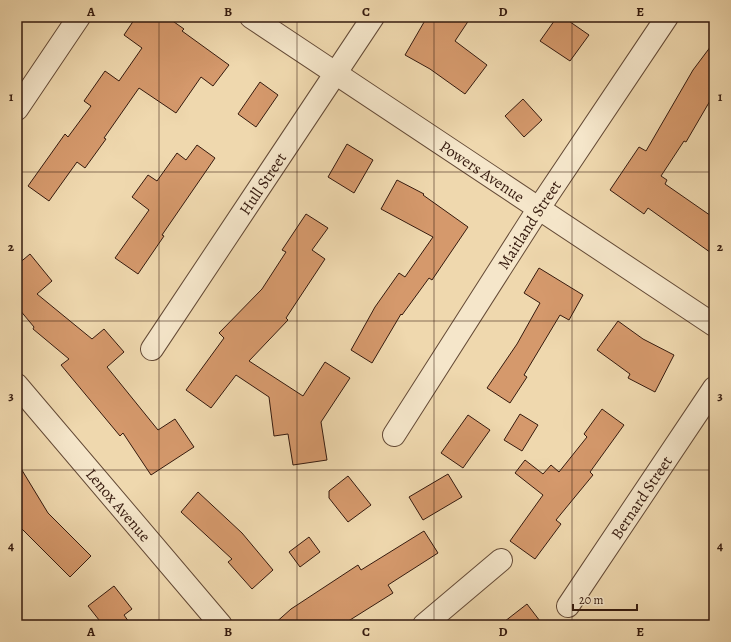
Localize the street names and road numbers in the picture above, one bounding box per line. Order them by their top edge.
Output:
street label: Powers Avenue [435,136,529,208]
street label: Hull Street [234,148,292,220]
street label: Maitland Street [493,176,567,274]
street label: Bernard Street [606,452,678,544]
street label: Lenox Avenue [80,464,156,547]

